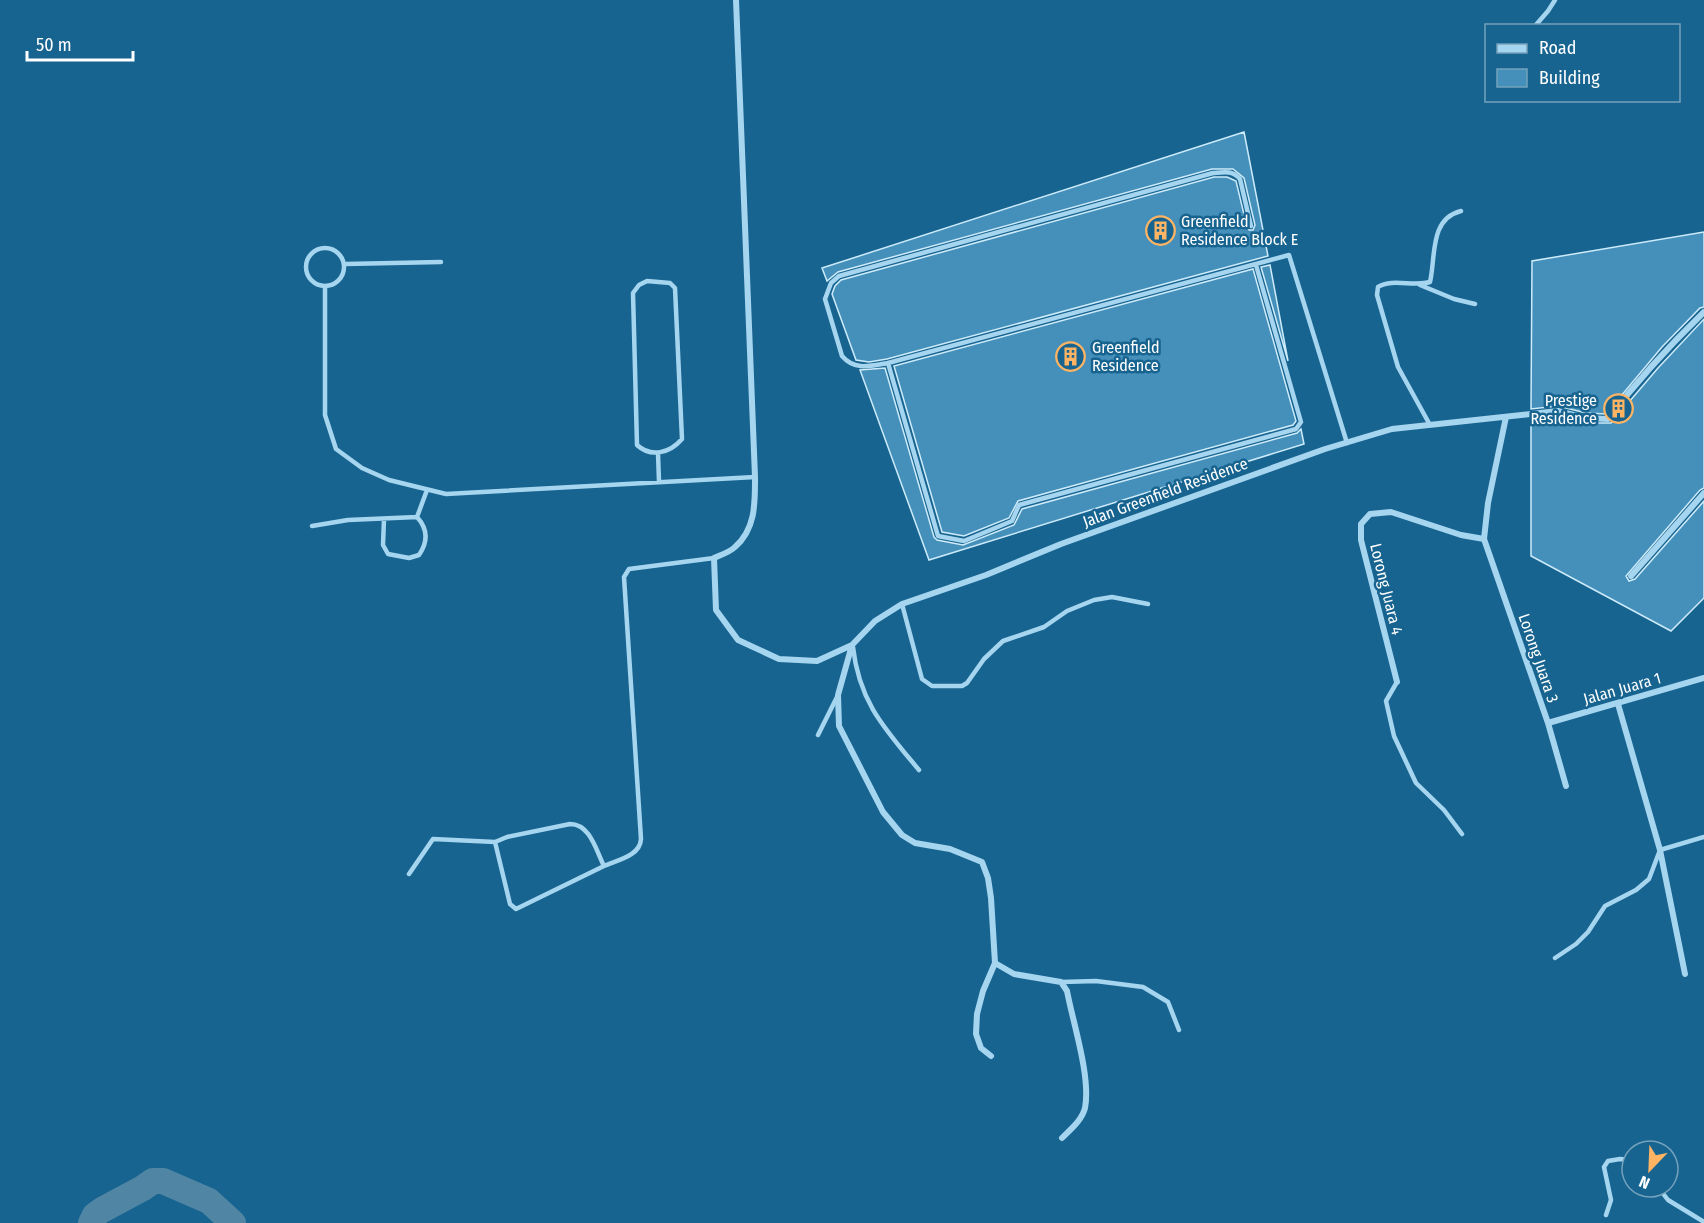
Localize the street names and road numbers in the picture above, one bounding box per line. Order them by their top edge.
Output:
street label: Jalan Greenfield Residence [1080,454,1250,531]
street label: Lorong Juara 4 [1366,541,1407,637]
street label: Lorong Juara 3 [1514,611,1563,705]
street label: Jalan Juara 1 [1581,668,1663,709]

